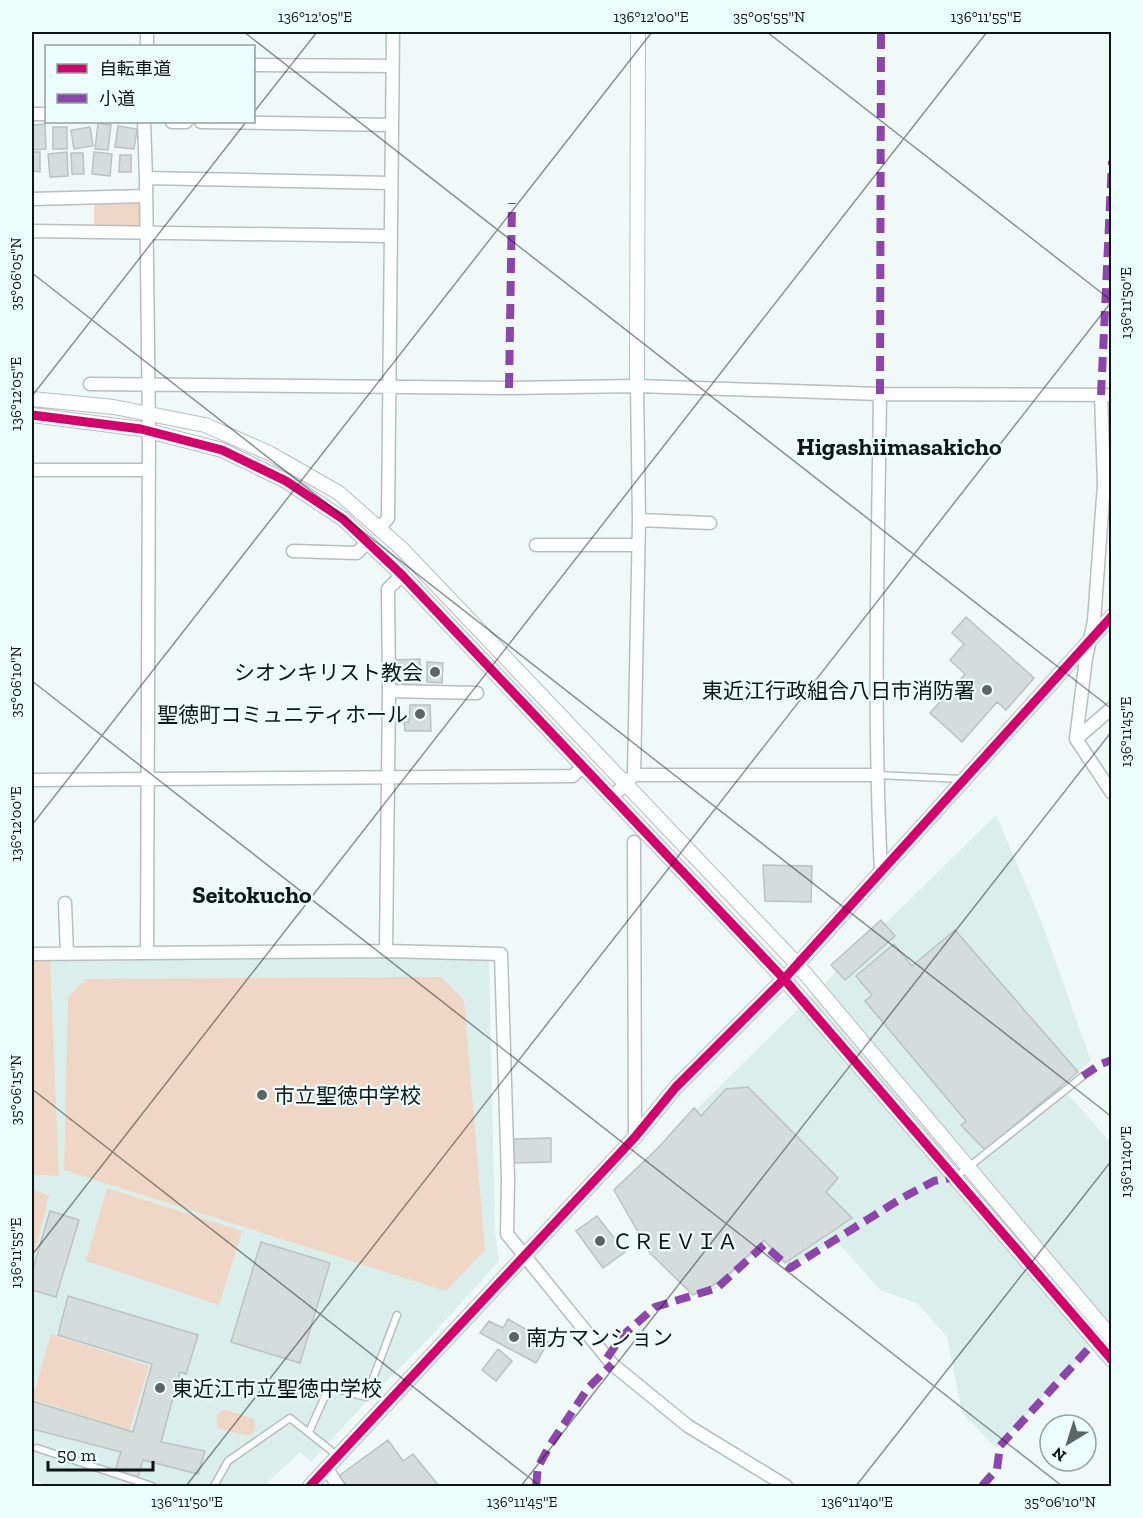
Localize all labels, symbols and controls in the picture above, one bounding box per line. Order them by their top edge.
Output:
text: 136°12'05"E [278,8,352,26]
text: 136°12'00"E [613,8,689,26]
text: 35°05'55"N [733,8,805,26]
text: 136°11'55"E [951,8,1022,26]
legend [45,45,255,123]
text: 自転車道 [99,58,171,80]
text: 小道 [99,88,135,110]
text: 35°06'05"N [7,237,25,311]
text: 136°11'50"E [1117,267,1135,339]
text: 136°12'05"E [7,357,25,431]
district label: Higashiimasakicho [797,432,1002,461]
text: 35°06'10"N [7,646,25,718]
place label: シオンキリスト教会 [234,660,423,685]
marker: シオンキリスト教会 [428,665,442,679]
place label: 東近江行政組合八日市消防署 [702,678,975,703]
marker: 東近江行政組合八日市消防署 [980,683,994,697]
text: 136°11'45"E [1117,696,1135,767]
place label: 聖徳町コミュニティホール [157,702,408,727]
marker: 聖徳町コミュニティホール [413,707,427,721]
text: 136°12'00"E [7,786,25,862]
district label: Seitokucho [192,880,312,909]
text: 35°06'15"N [7,1055,25,1125]
place label: 市立聖徳中学校 [274,1083,421,1108]
marker: 市立聖徳中学校 [255,1088,269,1102]
text: 136°11'40"E [1117,1126,1135,1198]
text: 136°11'55"E [7,1217,25,1288]
place label: ＣＲＥＶＩＡ [612,1229,738,1254]
marker: ＣＲＥＶＩＡ [593,1234,607,1248]
place label: 南方マンション [526,1325,673,1350]
marker: 南方マンション [507,1330,521,1344]
place label: 東近江市立聖徳中学校 [172,1376,382,1401]
marker: 東近江市立聖徳中学校 [153,1381,167,1395]
north arrow [1038,1413,1098,1473]
scale bar [48,1434,153,1472]
text: N [1048,1443,1070,1466]
text: 50 m [57,1444,97,1466]
text: 136°11'50"E [151,1493,223,1511]
text: 136°11'45"E [487,1493,558,1511]
text: 136°11'40"E [821,1493,893,1511]
text: 35°06'10"N [1024,1493,1096,1511]

